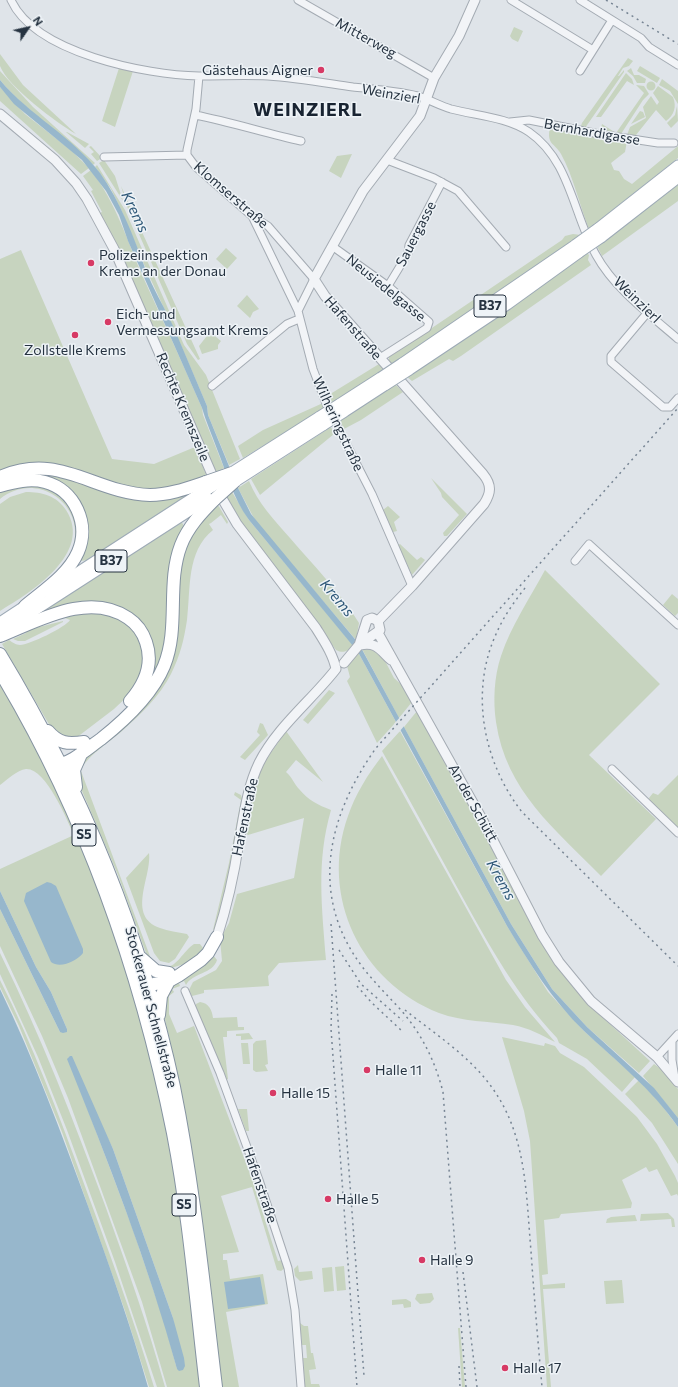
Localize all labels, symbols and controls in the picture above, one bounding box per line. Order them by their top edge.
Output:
north arrow [8,8,48,48]
text: N [31,14,46,28]
street label: Mitterweg [333,14,399,62]
place label: Gästehaus Aigner [202,62,313,78]
marker: Gästehaus Aigner [316,65,326,75]
street label: Weinzierl [360,81,422,107]
district label: WEINZIERL [253,99,363,121]
street label: Bernhardigasse [543,115,641,149]
street label: Klomserstraße [190,158,272,232]
water label: Krems [117,188,153,236]
street label: Sauergasse [392,198,440,270]
place label: Polizeiinspektion Krems an der Donau [99,247,226,280]
street label: Neusiedelgasse [343,251,429,325]
marker: Polizeiinspektion Krems an der Donau [86,258,96,268]
street label: Weinzierl [610,273,664,327]
street label: Hafenstraße [321,293,385,363]
road number: B37 [474,295,506,317]
place label: Eich- und Vermessungsamt Krems [116,306,268,338]
marker: Eich- und Vermessungsamt Krems [103,317,113,327]
marker: Zollstelle Krems [70,330,80,340]
place label: Zollstelle Krems [24,342,126,358]
street label: Rechte Kremszeile [153,350,213,464]
street label: Wilheringstraße [309,374,367,474]
road number: B37 [95,550,127,572]
water label: Krems [316,576,358,620]
street label: An der Schütt [445,761,501,845]
street label: Hafenstraße [229,777,261,857]
road number: S5 [72,824,96,846]
water label: Krems [483,857,519,903]
street label: Stockerauer Schnellstraße [121,925,181,1089]
place label: Halle 11 [375,1062,422,1078]
marker: Halle 11 [362,1065,372,1075]
place label: Halle 15 [281,1085,330,1101]
marker: Halle 15 [268,1088,278,1098]
street label: Hafenstraße [239,1145,281,1225]
place label: Halle 5 [336,1191,379,1207]
road number: S5 [172,1194,196,1216]
marker: Halle 5 [323,1194,333,1204]
place label: Halle 9 [430,1252,473,1268]
marker: Halle 9 [417,1255,427,1265]
place label: Halle 17 [513,1360,561,1376]
marker: Halle 17 [500,1363,510,1373]

